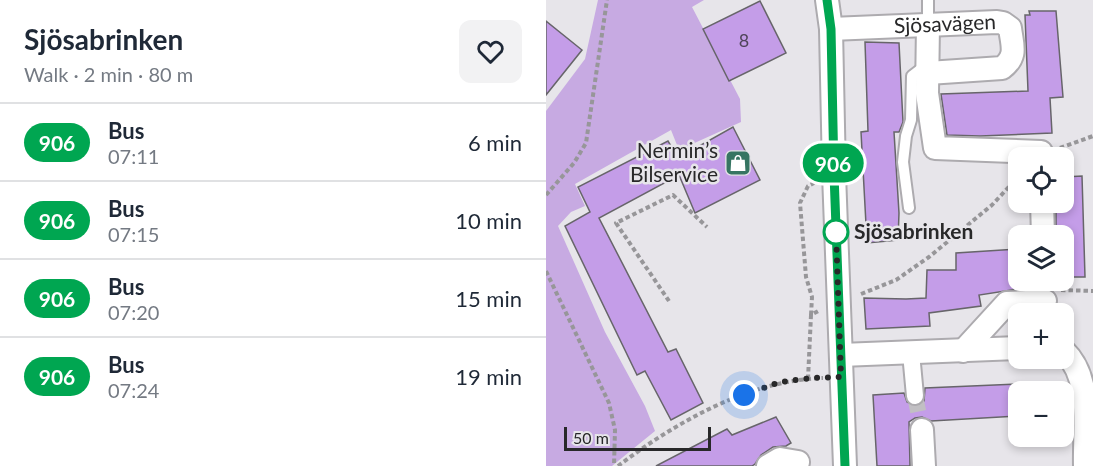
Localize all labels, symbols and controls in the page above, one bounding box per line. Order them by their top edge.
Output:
street label: Sjösavägen [893,8,996,37]
button: heart [459,20,522,83]
text: Sjösabrinken [24,22,183,56]
house number: 8 [739,29,749,51]
text: Walk · 2 min · 80 m [24,62,193,86]
text: Bus [108,117,144,144]
text: 6 min [468,129,522,156]
text: 906 [39,130,75,155]
place label: Nermin’s Bilservice [630,137,718,186]
text: 07:11 [108,144,159,168]
line badge: 906 [798,144,868,182]
map controls [1008,147,1074,447]
button: locate [1008,147,1074,213]
shop icon: Nermin’s Bilservice [723,148,753,178]
text: 906 [815,151,851,176]
text: Bus [108,195,144,222]
text: 10 min [455,207,522,234]
text: 906 [39,208,75,233]
place label: Sjösabrinken [854,218,973,243]
marker: Sjösabrinken [823,219,849,245]
text: 07:15 [108,222,159,246]
button: layers [1008,225,1074,291]
text: Bus [108,273,144,300]
text: 15 min [455,285,522,312]
text: 906 [39,286,75,311]
text: 07:20 [108,300,159,324]
button: + [1008,303,1074,369]
text: Bus [108,351,144,378]
text: 19 min [455,363,522,390]
text: 906 [39,364,75,389]
text: 07:24 [108,378,159,402]
your location [729,380,759,410]
button: − [1008,381,1074,447]
scale bar [564,424,711,452]
text: 50 m [573,428,609,447]

